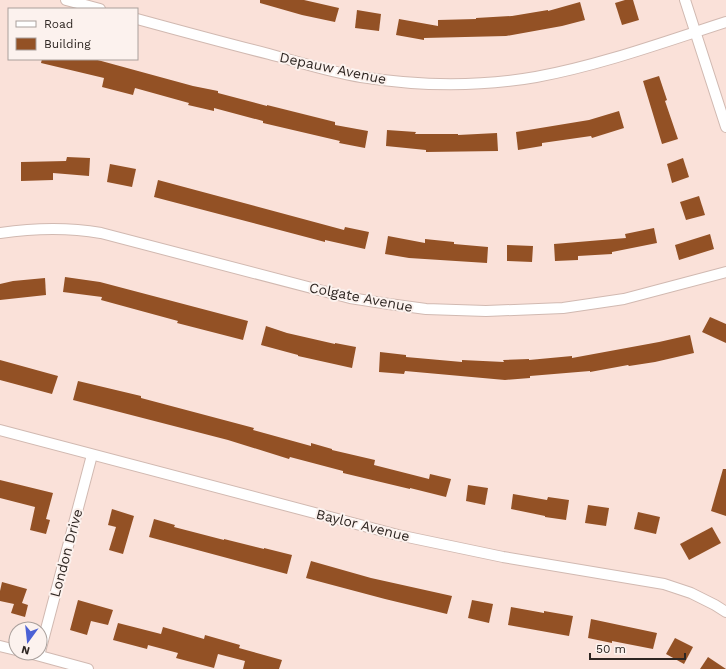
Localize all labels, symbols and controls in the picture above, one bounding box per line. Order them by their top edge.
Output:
legend [8,8,138,60]
text: Road [44,17,73,31]
text: Building [44,37,91,51]
street label: Depauw Avenue [278,49,388,87]
street label: Colgate Avenue [308,279,414,315]
street label: Baylor Avenue [315,506,411,544]
street label: London Drive [47,507,85,599]
north arrow [8,621,48,661]
scale bar [590,635,685,661]
text: 50 m [596,642,626,656]
text: N [20,643,31,658]

